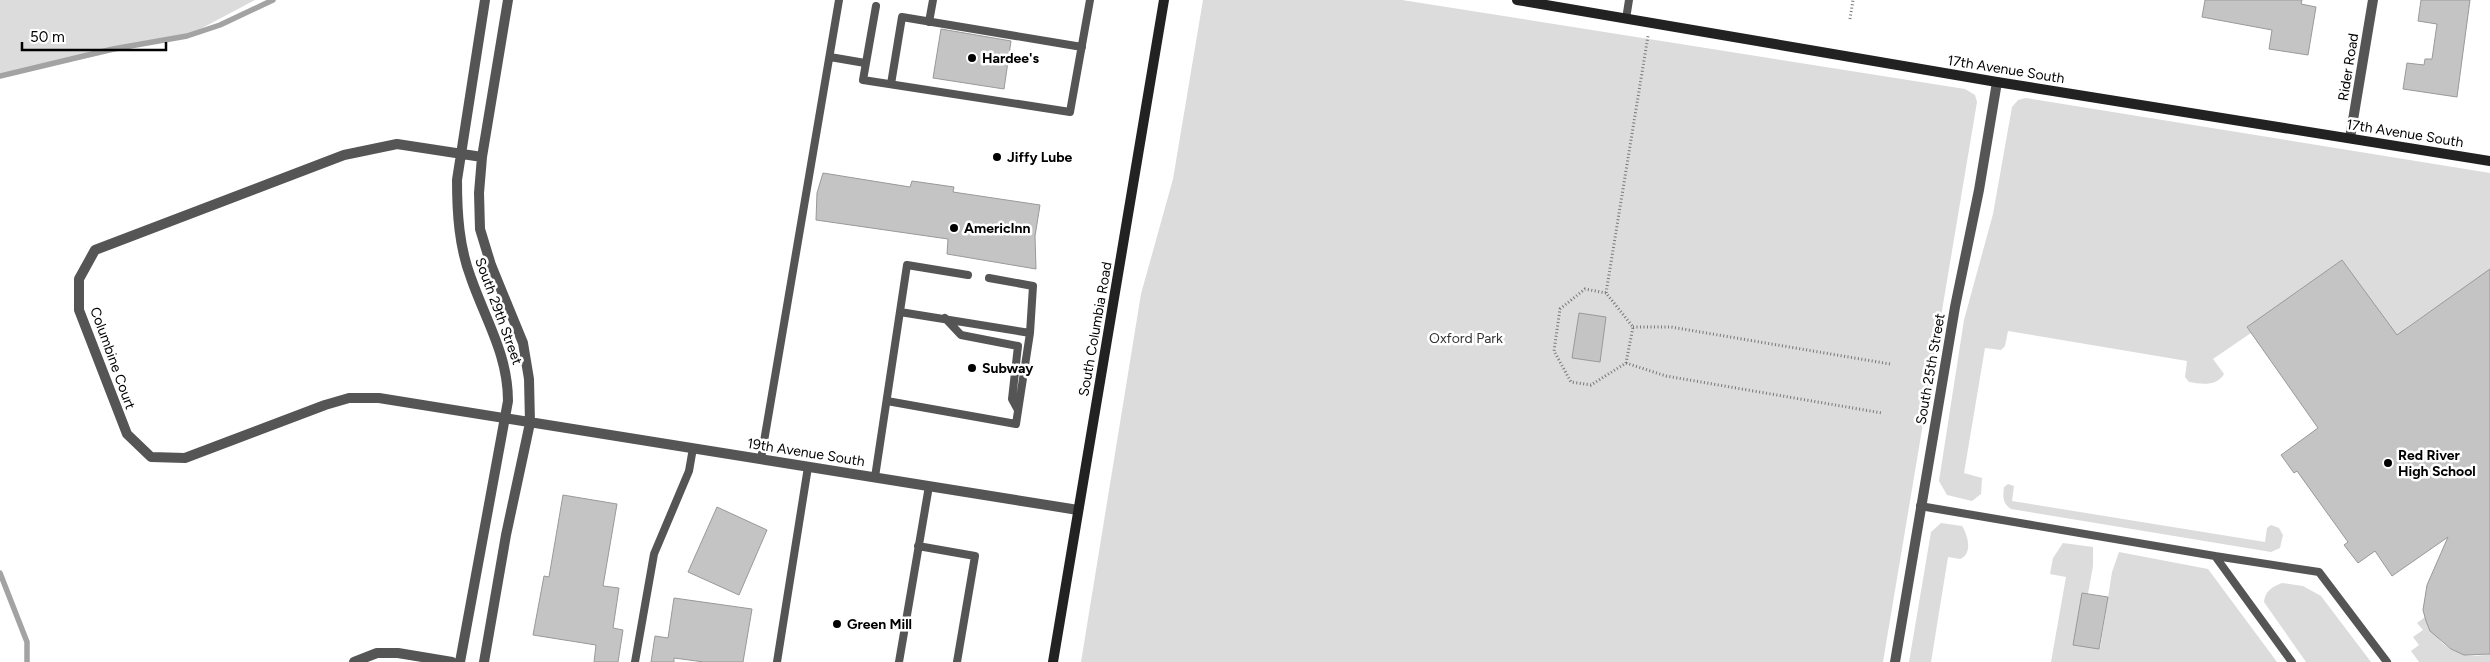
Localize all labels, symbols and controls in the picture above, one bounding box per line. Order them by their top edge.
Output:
scale bar [22,20,166,52]
text: 50 m [30,28,65,46]
street label: Rider Road [2335,32,2362,102]
place label: Hardee's [982,50,1040,67]
marker: Hardee's [966,52,978,64]
street label: 17th Avenue South [1946,52,2066,87]
street label: 17th Avenue South [2345,116,2465,151]
place label: Jiffy Lube [1007,149,1073,166]
marker: Jiffy Lube [991,151,1003,163]
place label: AmericInn [964,220,1031,237]
marker: AmericInn [948,222,960,234]
street label: South 29th Street [471,255,526,367]
street label: South Columbia Road [1075,260,1116,398]
street label: Columbine Court [86,305,139,412]
street label: South 25th Street [1912,312,1949,426]
park label: Oxford Park [1429,330,1503,347]
place label: Subway [982,360,1034,377]
marker: Subway [966,362,978,374]
street label: 19th Avenue South [746,435,866,470]
place label: Red River High School [2398,447,2476,480]
marker: Red River High School [2382,457,2394,469]
place label: Green Mill [847,616,912,633]
marker: Green Mill [831,618,843,630]

